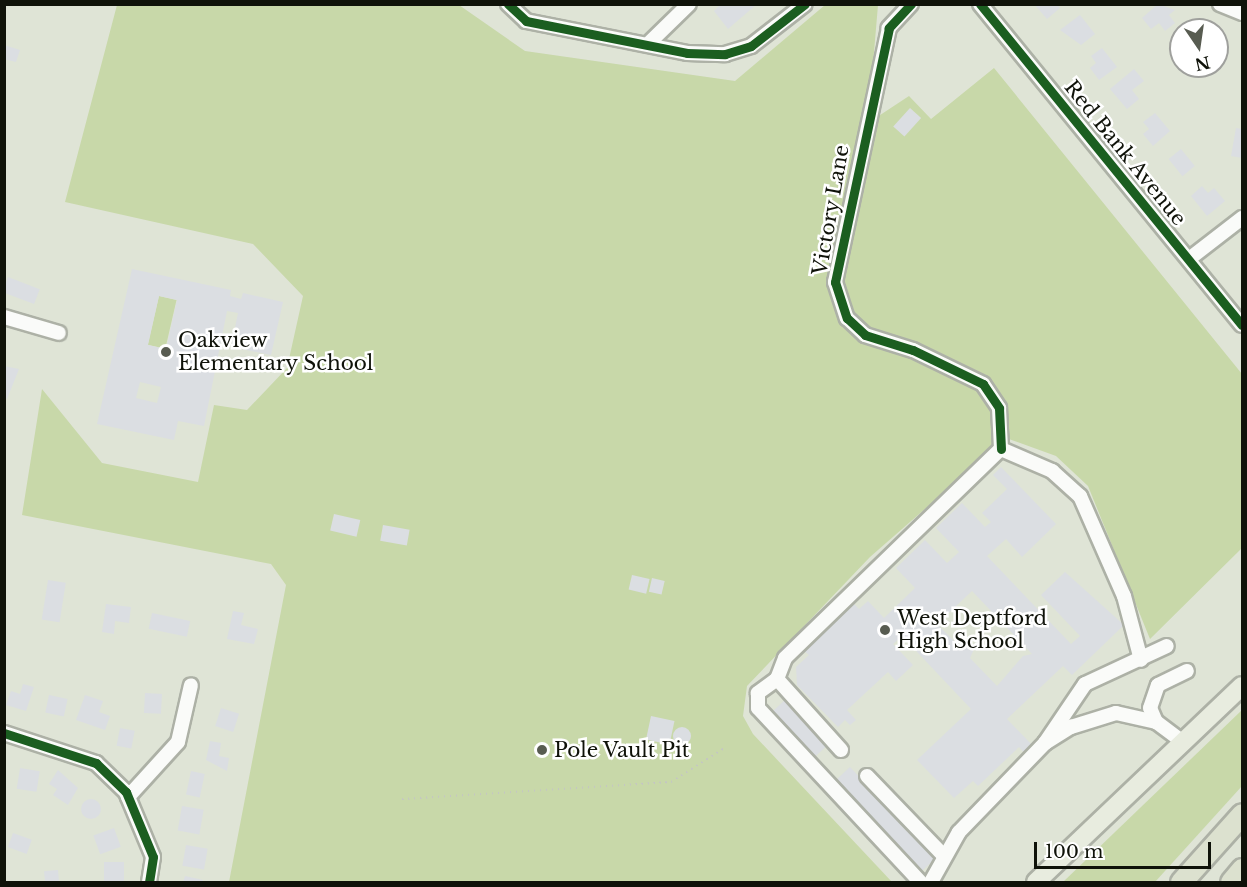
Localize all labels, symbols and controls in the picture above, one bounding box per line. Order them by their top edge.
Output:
north arrow [1169,18,1229,78]
text: N [1193,52,1212,75]
street label: Red Bank Avenue [1059,75,1191,231]
street label: Victory Lane [808,143,854,277]
place label: Oakview Elementary School [178,328,374,375]
marker: Oakview Elementary School [159,345,173,359]
place label: West Deptford High School [897,606,1047,653]
marker: West Deptford High School [878,623,892,637]
place label: Pole Vault Pit [554,738,690,762]
marker: Pole Vault Pit [535,743,549,757]
scale bar [1037,830,1214,868]
text: 100 m [1045,841,1103,863]

